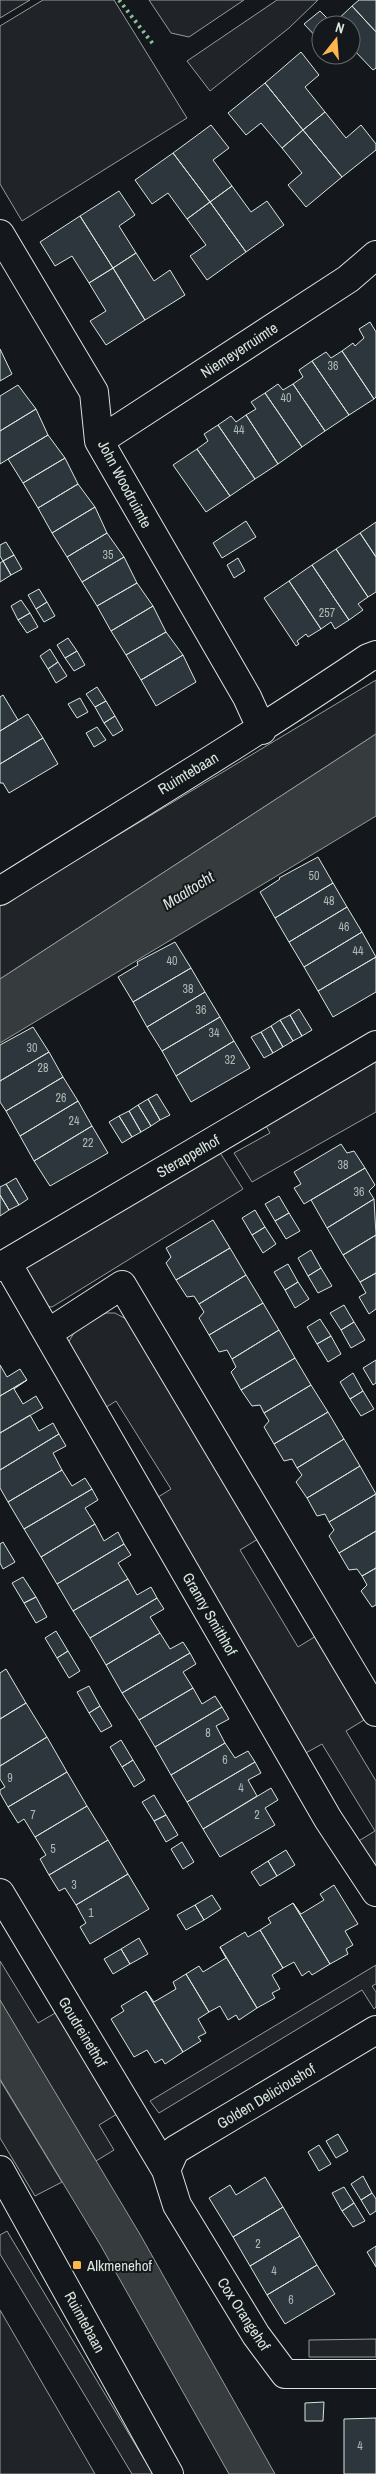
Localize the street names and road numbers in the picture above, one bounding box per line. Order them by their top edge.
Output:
street label: Niemeyerruimte [196,317,282,383]
street label: John Woodruimte [93,436,157,532]
street label: Ruimtebaan [154,747,222,799]
street label: Sterappelhof [153,1129,224,1183]
street label: Granny Smithhof [178,1568,243,1660]
street label: Goudreinethof [54,1993,113,2072]
street label: Golden Delicioushof [213,2058,320,2134]
street label: Cox Orangehof [212,2273,276,2355]
street label: Ruimtebaan [60,2288,110,2356]

